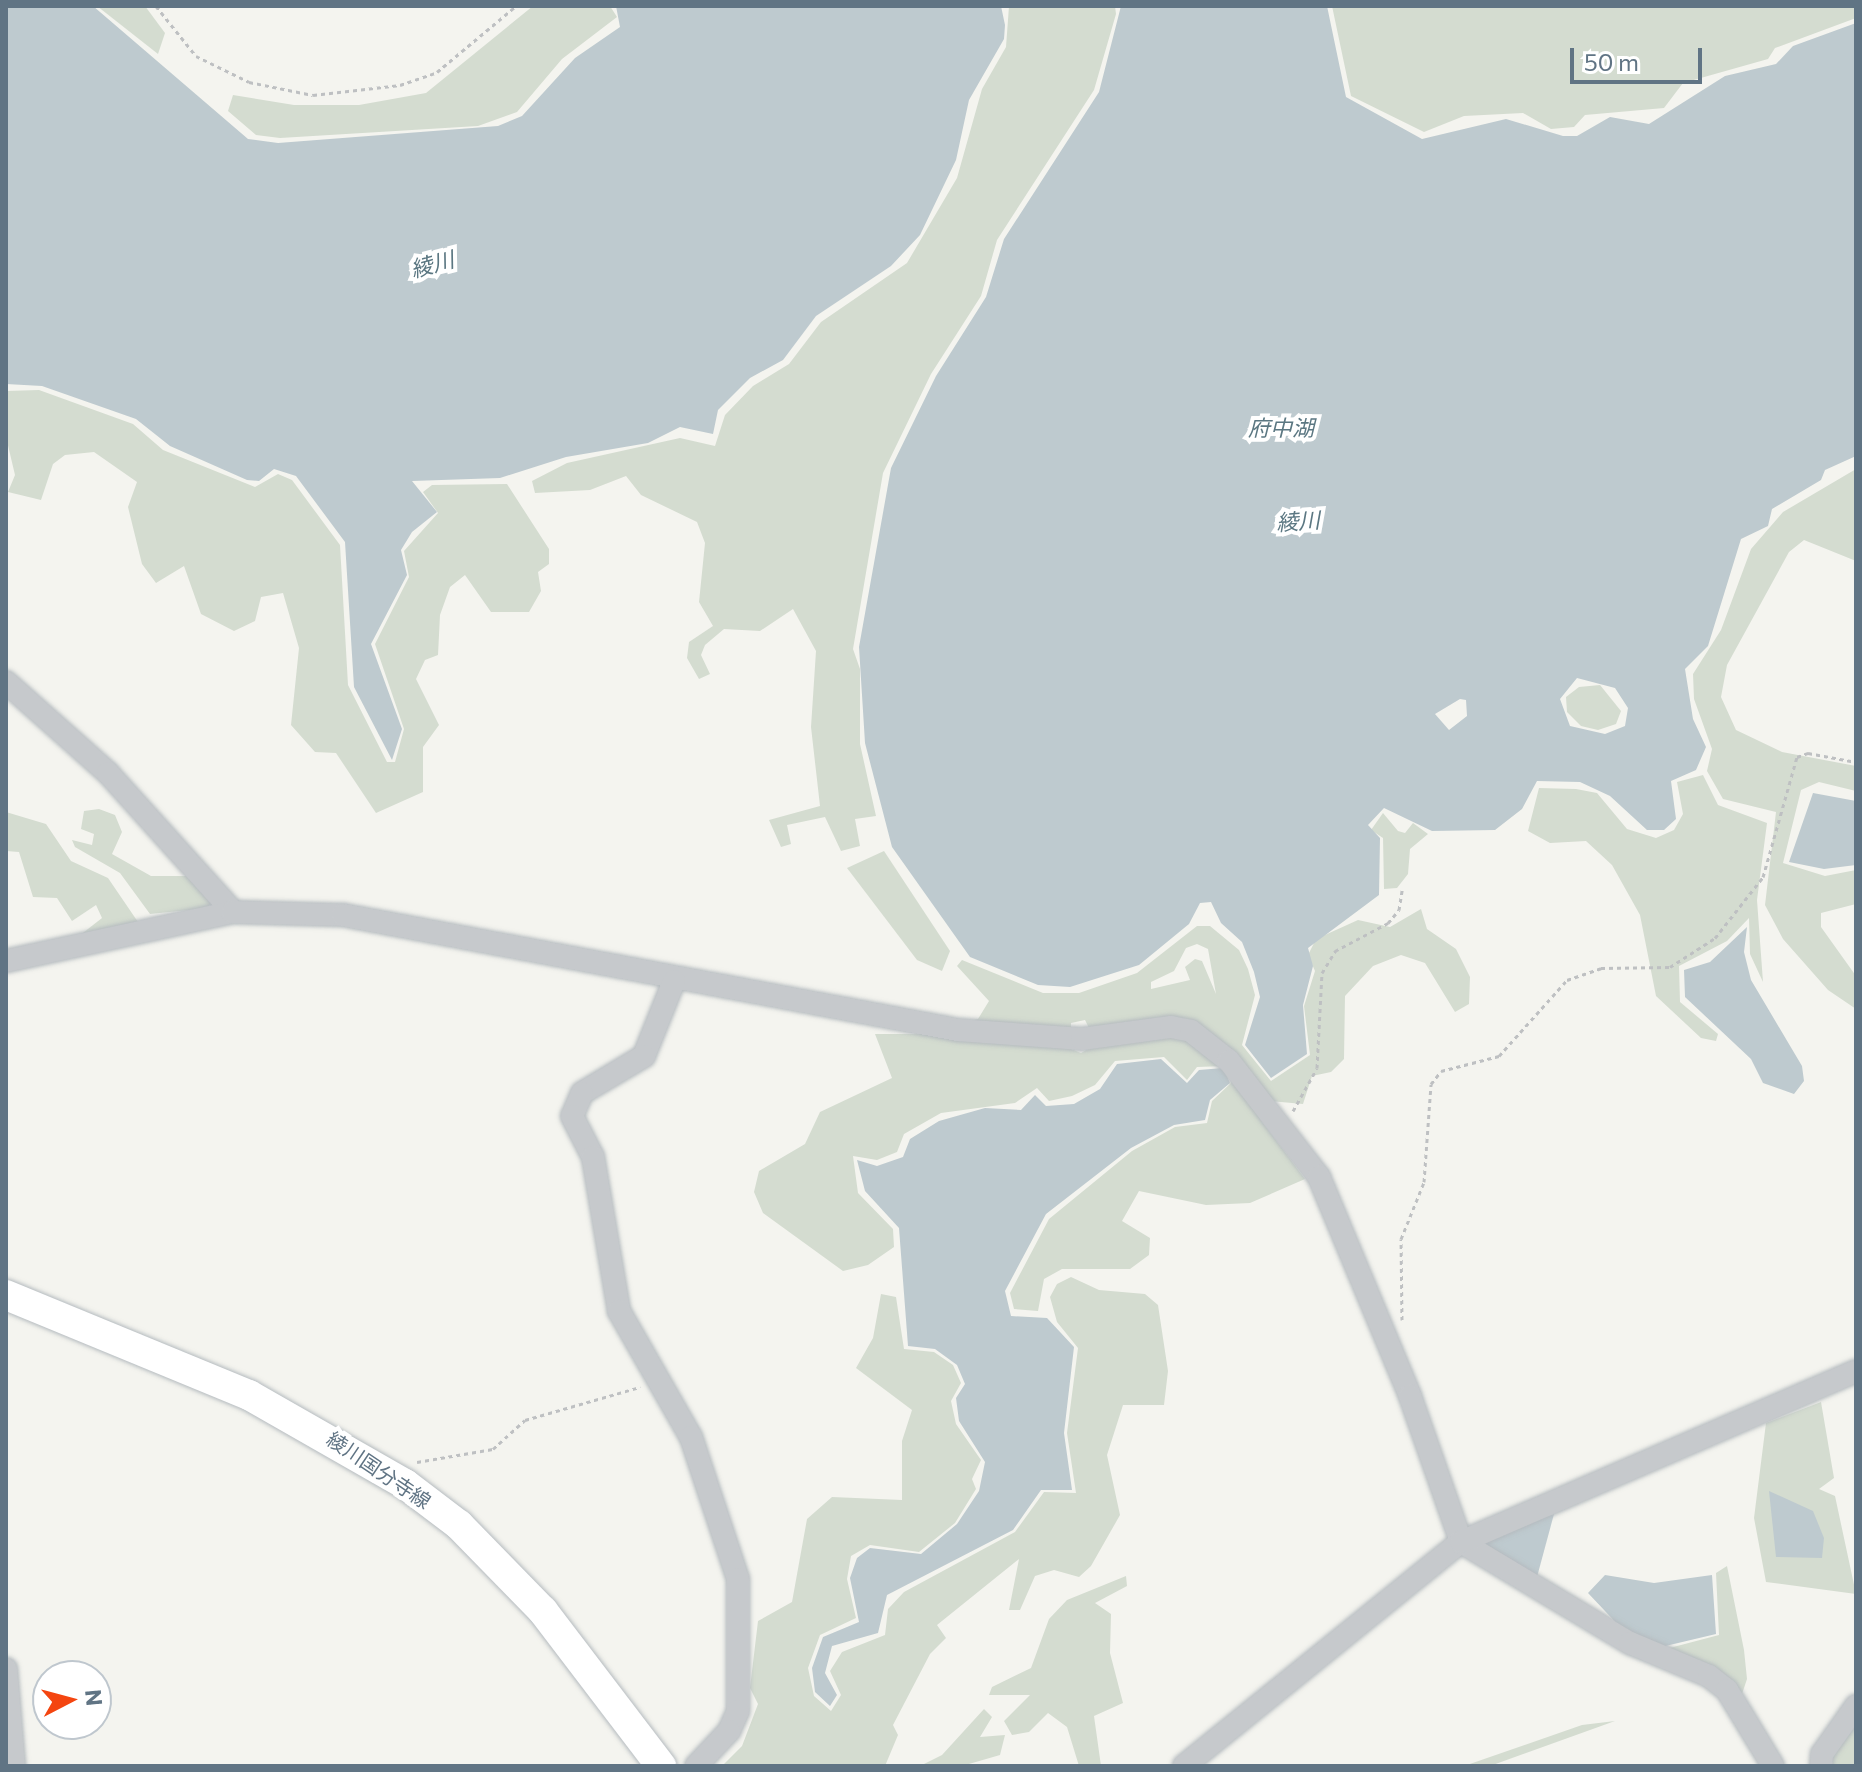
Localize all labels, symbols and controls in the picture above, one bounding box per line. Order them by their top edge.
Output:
scale bar [1574,32,1706,82]
text: 50 m [1584,47,1639,76]
water label: 綾川 [407,246,457,282]
water label: 府中湖 [1248,415,1314,441]
water label: 綾川 [1275,506,1321,536]
street label: 綾川国分寺線 [323,1427,435,1513]
north arrow [32,1660,112,1740]
text: N [80,1688,109,1707]

